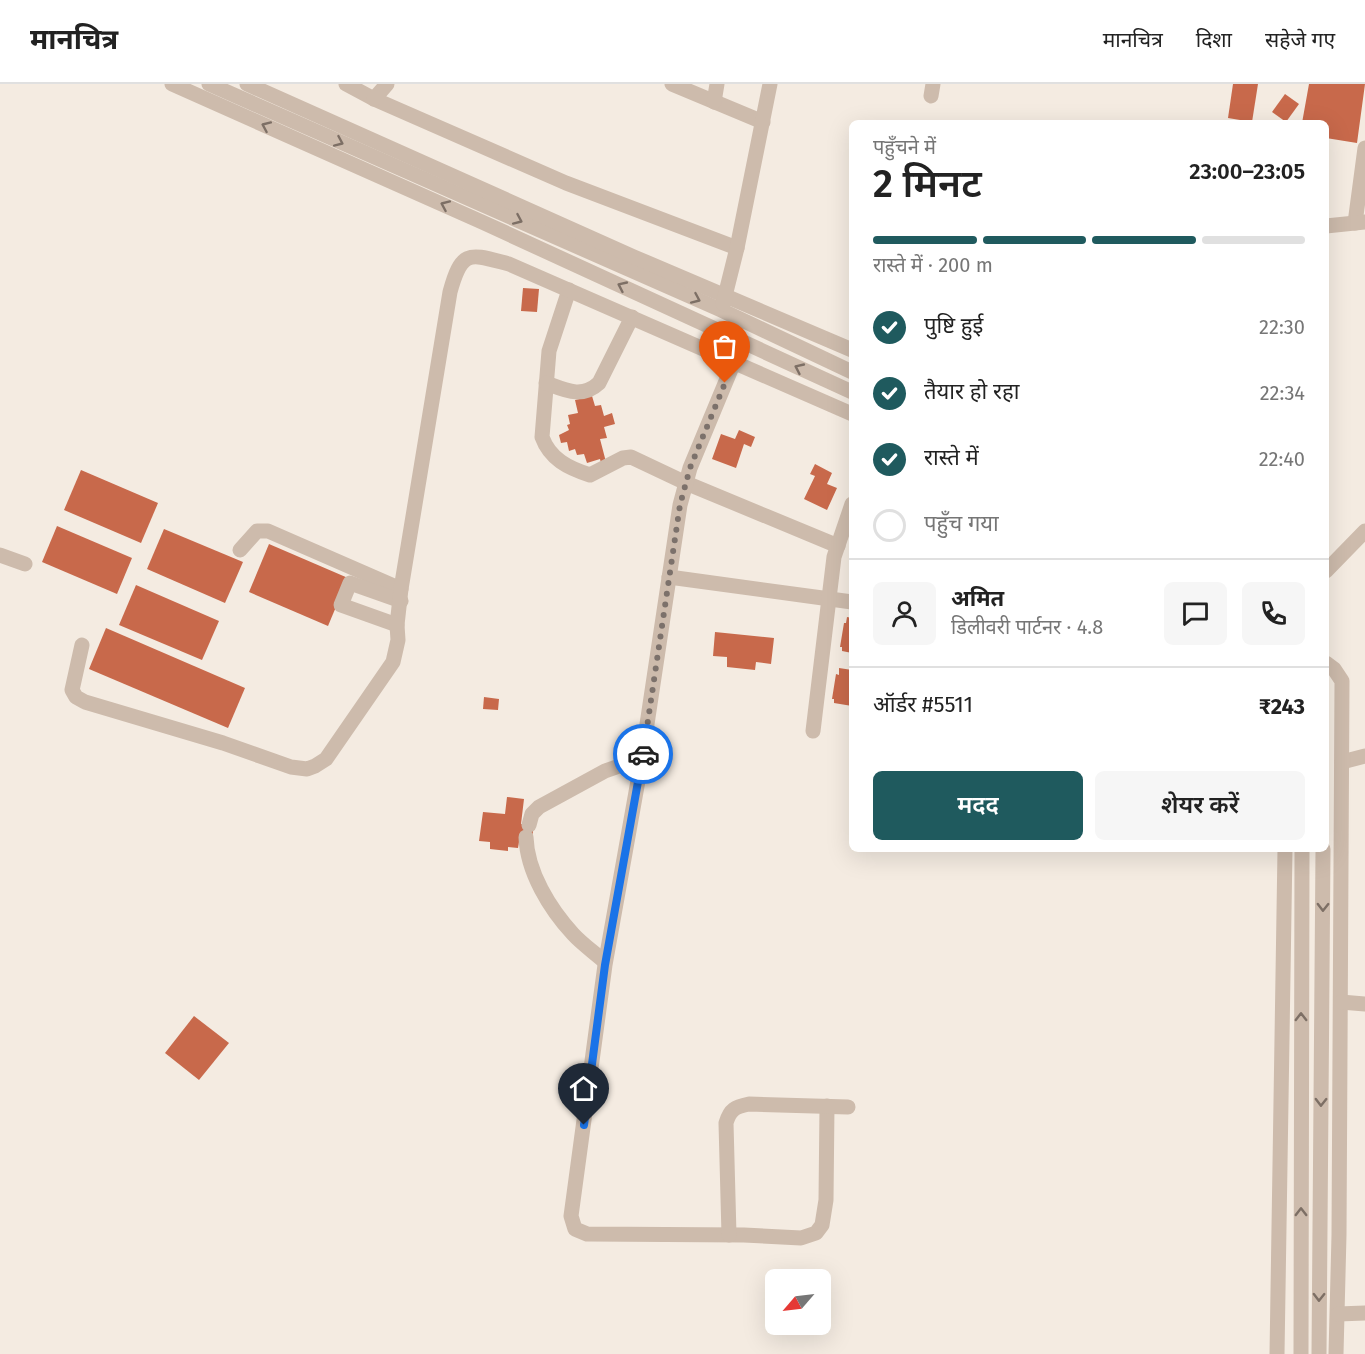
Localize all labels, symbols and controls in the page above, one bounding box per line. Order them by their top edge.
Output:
text: मानचित्र [30,23,118,56]
text: मानचित्र [1103,27,1163,53]
text: दिशा [1196,27,1232,53]
text: सहेजे गए [1265,27,1335,53]
one-way arrow [262,121,273,133]
one-way arrow [333,134,344,146]
text: पहुँचने में [873,135,936,159]
text: 23:00–23:05 [1189,158,1305,185]
text: 2 मिनट [873,161,982,207]
one-way arrow [440,200,451,212]
one-way arrow [511,213,522,225]
text: रास्ते में · 200 m [873,253,993,277]
one-way arrow [617,282,628,294]
one-way arrow [690,292,701,304]
icon: check [873,311,906,344]
text: पुष्टि हुई [924,312,983,339]
text: 22:30 [1259,315,1305,339]
pin [699,321,750,383]
icon: bag [708,330,741,363]
one-way arrow [794,363,805,375]
icon: check [873,377,906,410]
text: तैयार हो रहा [924,378,1019,405]
text: 22:34 [1260,381,1305,405]
icon: check [873,443,906,476]
text: रास्ते में [924,444,979,471]
text: 22:40 [1259,447,1305,471]
text: पहुँच गया [924,510,999,537]
button: person [873,582,936,645]
button: chat [1164,582,1227,645]
button: phone [1242,582,1305,645]
text: अमित [951,585,1004,612]
text: डिलीवरी पार्टनर · 4.8 [951,615,1103,639]
text: ऑर्डर #5511 [873,691,973,718]
text: ₹243 [1259,693,1305,720]
courier [613,724,673,784]
icon: car [627,738,660,771]
button: मदद [873,771,1083,840]
button: शेयर करें [1095,771,1305,840]
one-way arrow [1317,903,1329,912]
one-way arrow [1295,1012,1307,1021]
pin [558,1063,609,1125]
icon: home [567,1072,600,1105]
one-way arrow [1315,1098,1327,1107]
one-way arrow [1295,1207,1307,1216]
north arrow [765,1269,831,1335]
map controls [765,1269,831,1335]
one-way arrow [1313,1293,1325,1302]

